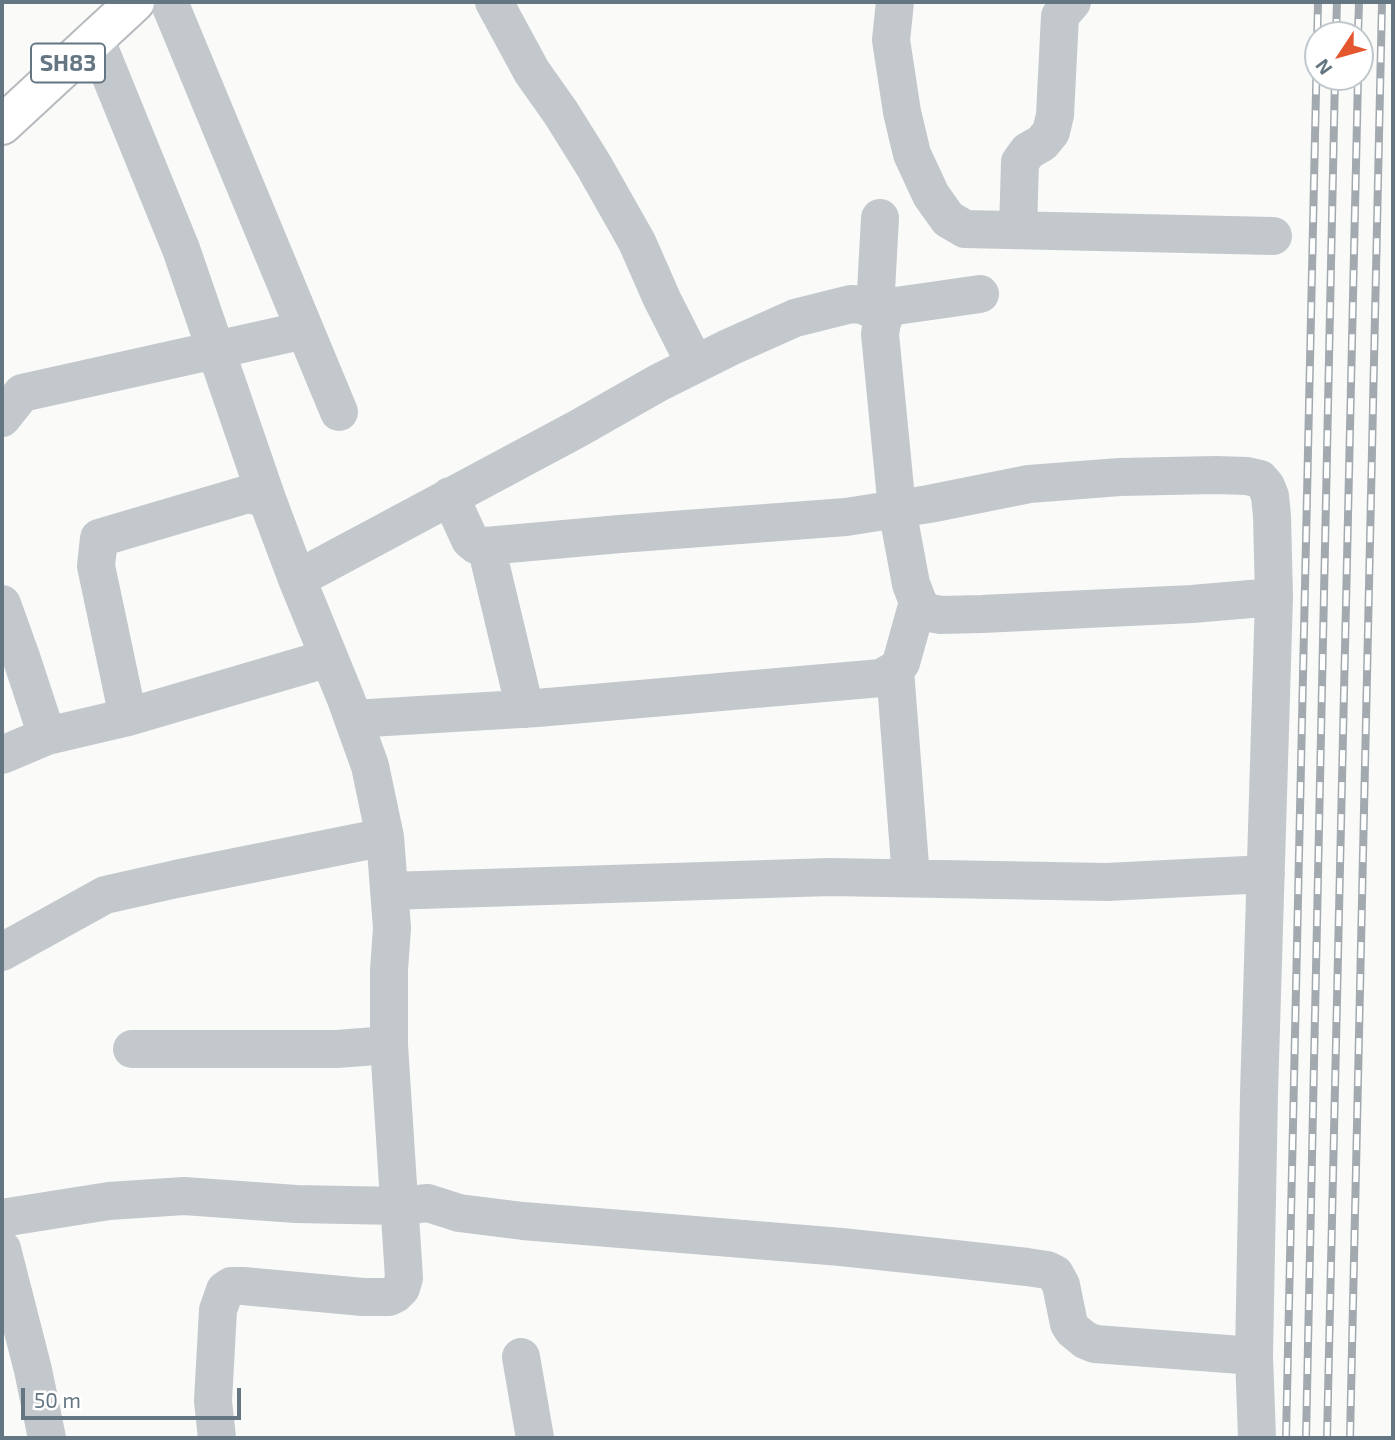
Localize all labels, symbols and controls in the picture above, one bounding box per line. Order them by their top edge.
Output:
north arrow [1304,21,1374,91]
road number: SH83 [31,44,105,82]
text: N [1310,55,1337,80]
scale bar [24,1374,245,1418]
text: 50 m [34,1387,81,1412]

